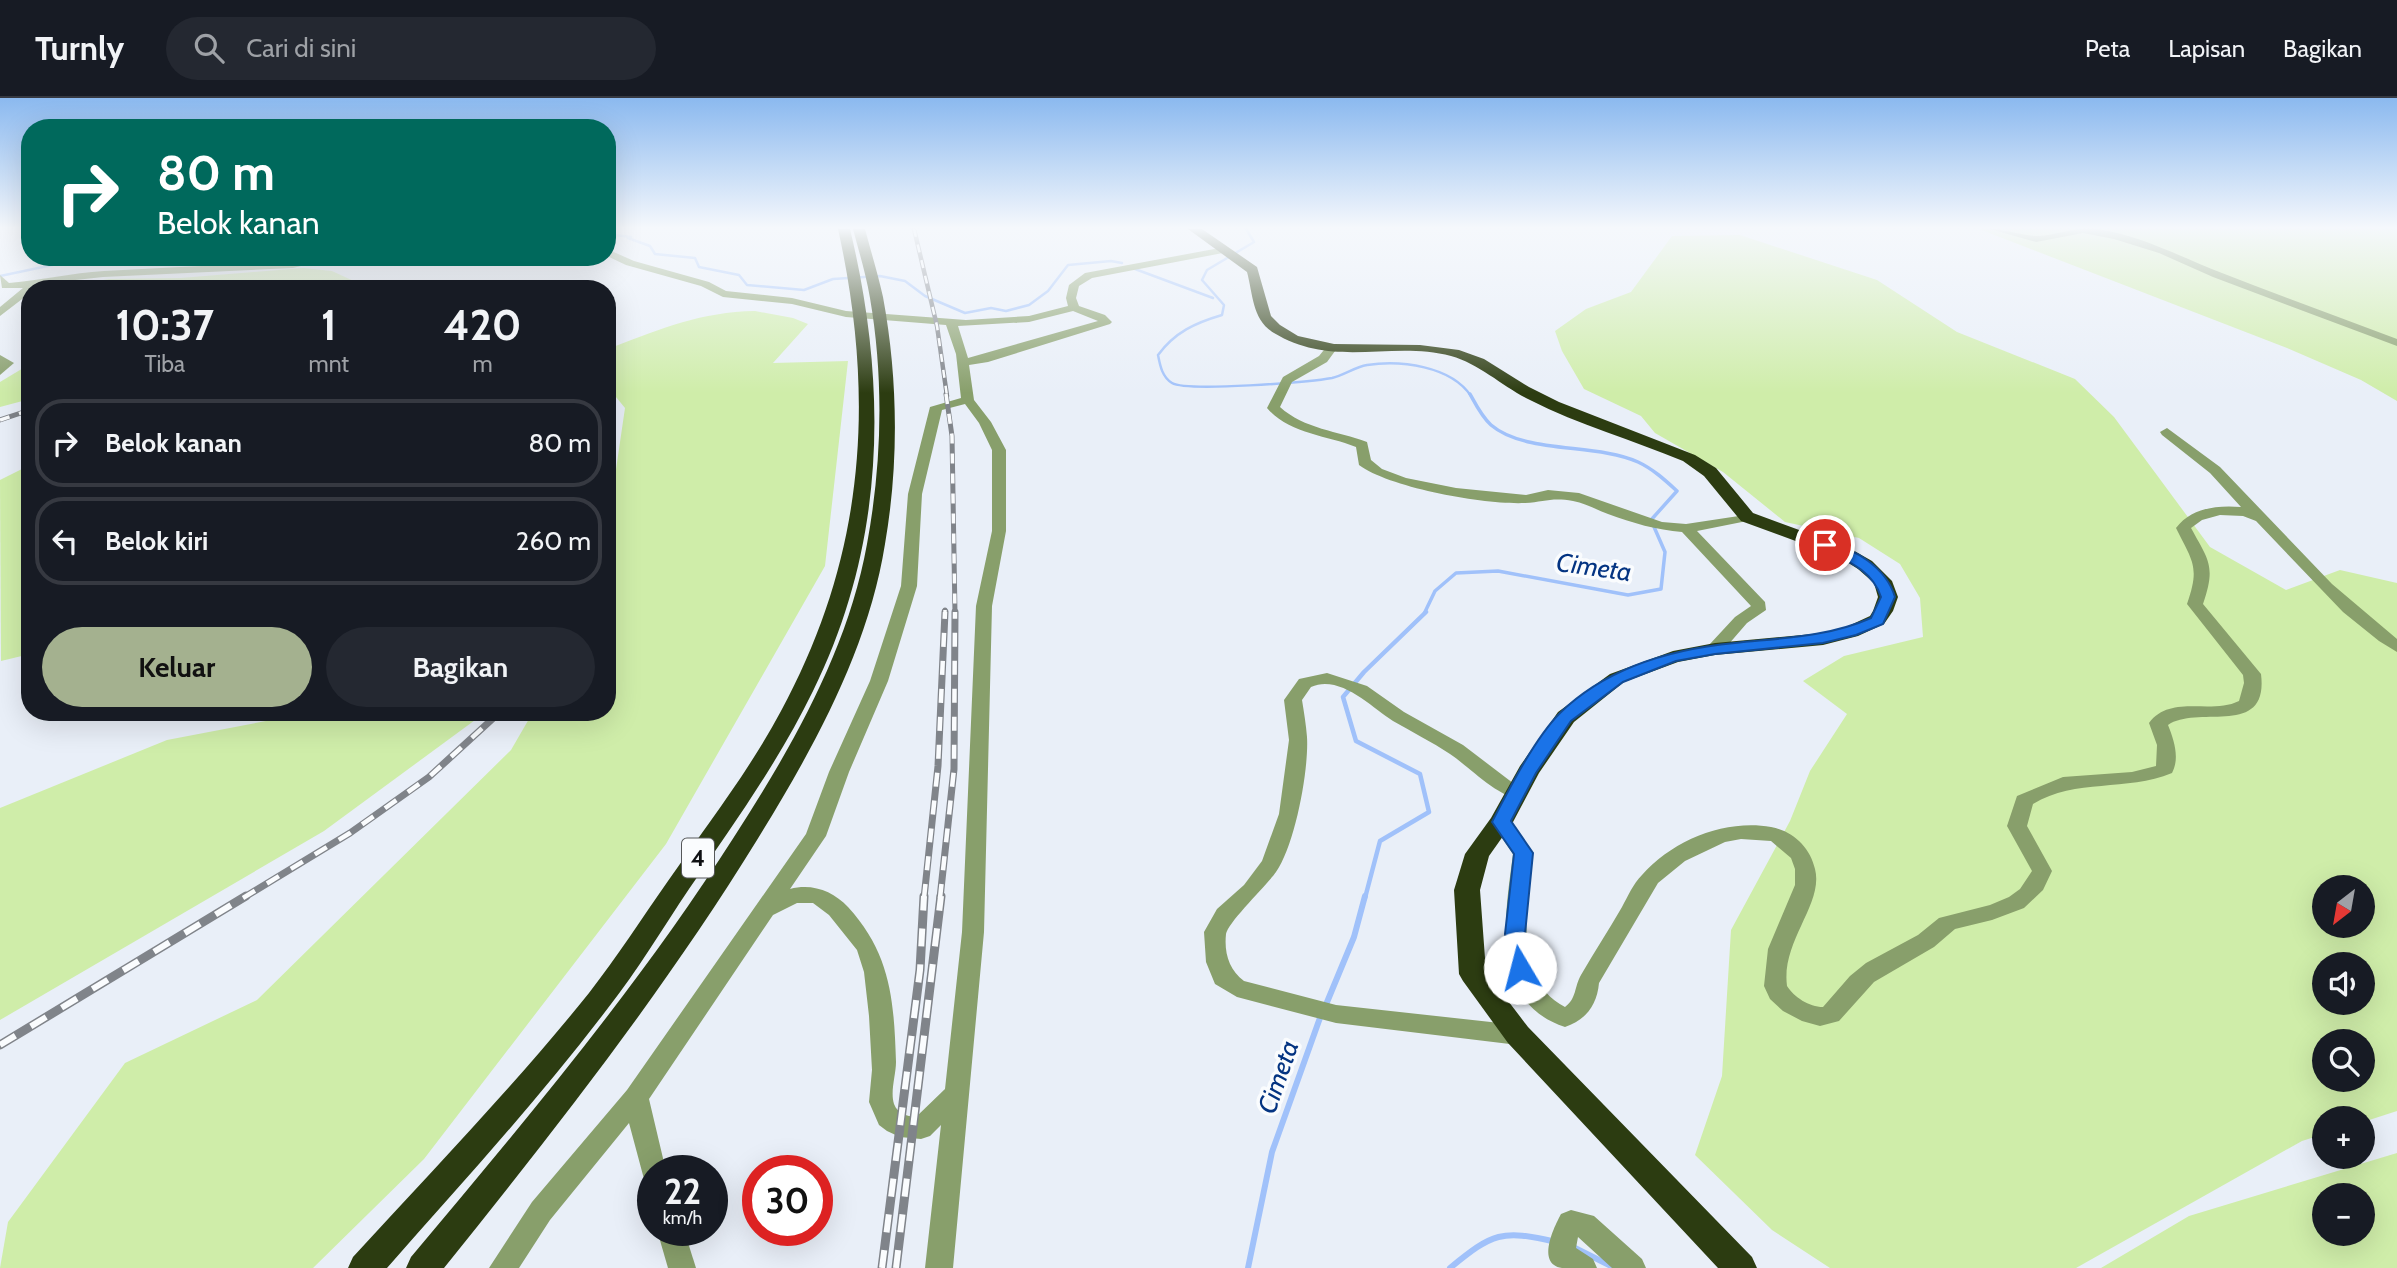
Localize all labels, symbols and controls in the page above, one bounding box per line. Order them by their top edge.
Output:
search box [166,17,656,80]
text: Turnly [35,28,124,68]
icon: search [190,29,228,67]
text: Cari di sini [246,32,356,64]
text: Peta [2085,34,2130,63]
text: Lapisan [2168,34,2245,63]
text: Bagikan [2283,34,2362,63]
text: 80 m [157,143,275,202]
icon: right [42,147,133,238]
text: Belok kanan [157,203,320,242]
text: 10:37 [115,299,214,351]
text: 1 [321,299,337,351]
text: 420 [444,299,522,351]
text: Tiba [144,350,185,378]
text: mnt [308,350,349,378]
text: m [472,350,493,378]
icon: right [46,424,84,462]
text: Belok kanan [105,427,242,459]
text: 80 m [528,427,591,459]
pin [1795,515,1855,575]
icon: left [46,522,84,560]
text: Belok kiri [105,525,208,557]
text: 260 m [516,525,591,557]
icon: arrive [1806,526,1844,564]
water label: Cimeta [1554,546,1634,588]
button: Keluar [42,627,312,707]
button: Bagikan [326,627,595,707]
road number: 4 [682,838,714,878]
north arrow [2312,875,2375,938]
map controls [2312,875,2375,1246]
position arrow [1483,931,1557,1005]
button: sound [2312,952,2375,1015]
button: search [2312,1029,2375,1092]
water label: Cimeta [1251,1036,1305,1118]
button: + [2312,1106,2375,1169]
speed limit sign: 30 [742,1155,833,1246]
text: 22 [664,1170,701,1213]
button: − [2312,1183,2375,1246]
text: km/h [663,1207,702,1229]

